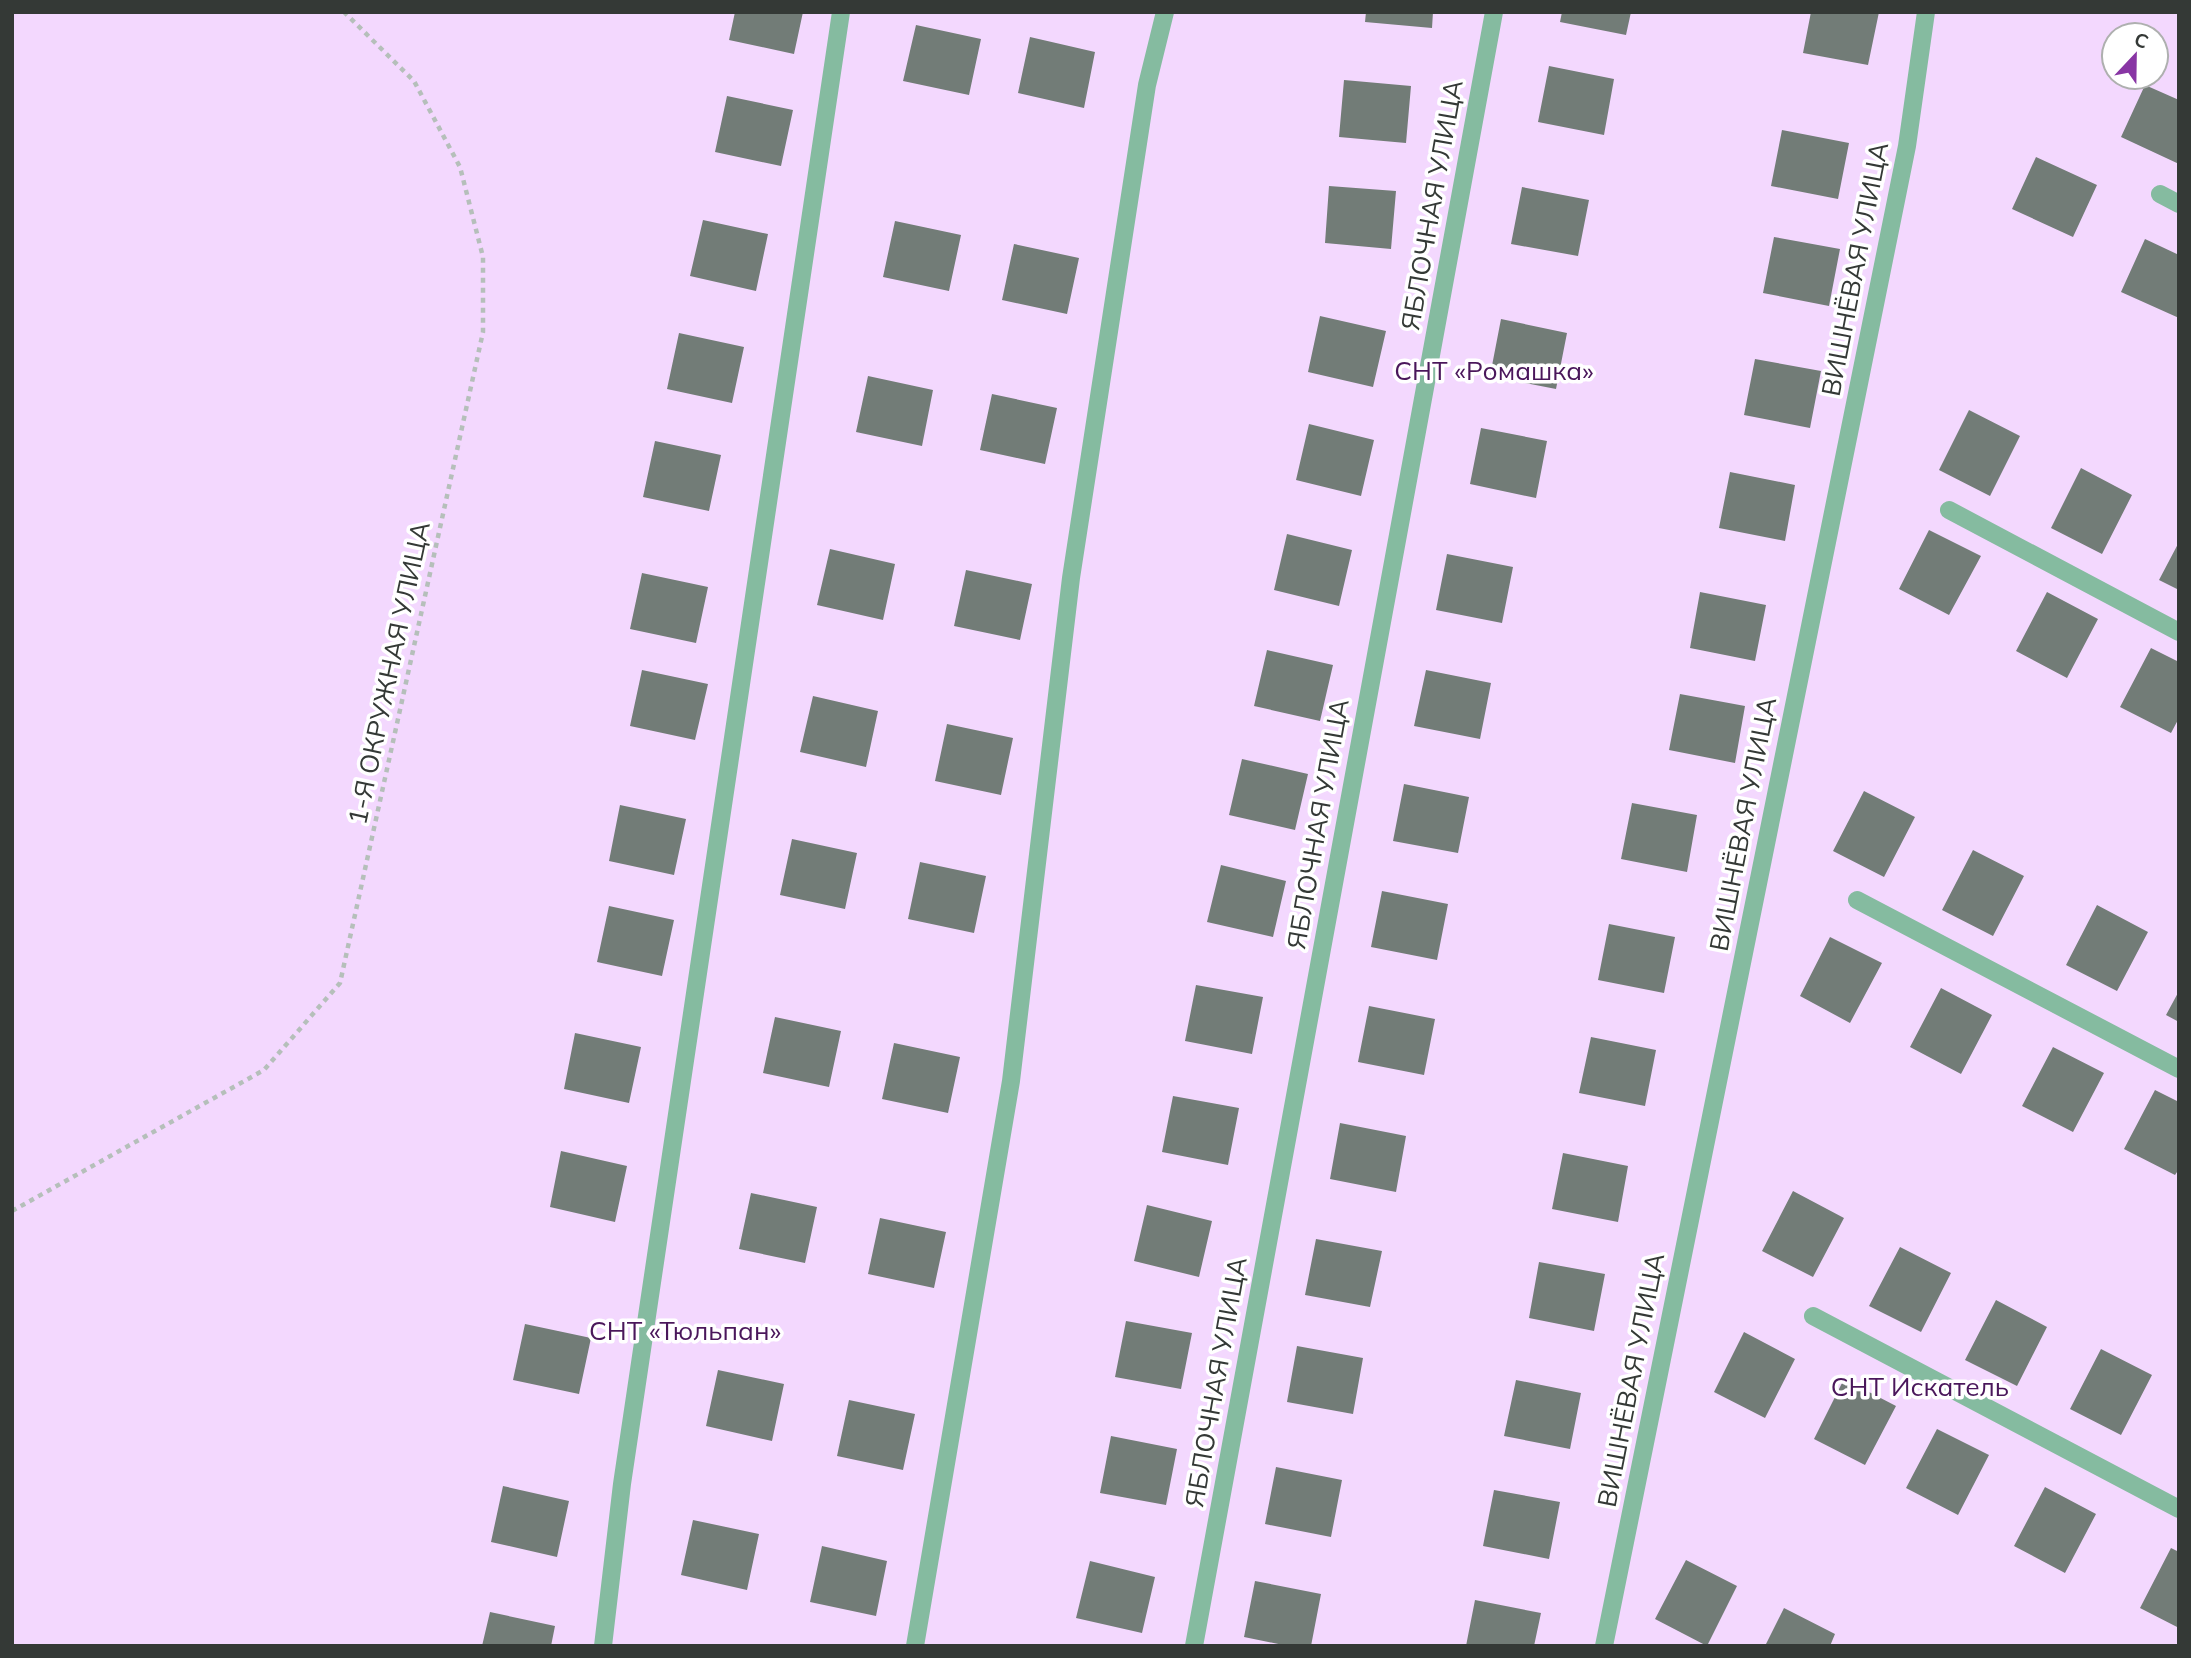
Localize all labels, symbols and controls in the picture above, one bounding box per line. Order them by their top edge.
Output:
north arrow [2100,21,2170,91]
text: С [2131,27,2152,54]
street label: ЯБЛОЧНАЯ УЛИЦА [1393,77,1470,333]
street label: ВИШНЁВАЯ УЛИЦА [1814,139,1895,399]
park label: СНТ «Ромашка» [1394,354,1594,387]
street label: 1-Я ОКРУЖНАЯ УЛИЦА [340,518,437,827]
street label: ВИШНЁВАЯ УЛИЦА [1702,694,1783,954]
street label: ЯБЛОЧНАЯ УЛИЦА [1279,696,1356,952]
street label: ВИШНЁВАЯ УЛИЦА [1590,1250,1671,1510]
street label: ЯБЛОЧНАЯ УЛИЦА [1177,1254,1254,1510]
park label: СНТ «Тюльпан» [589,1314,781,1347]
park label: СНТ Искатель [1831,1370,2009,1403]

